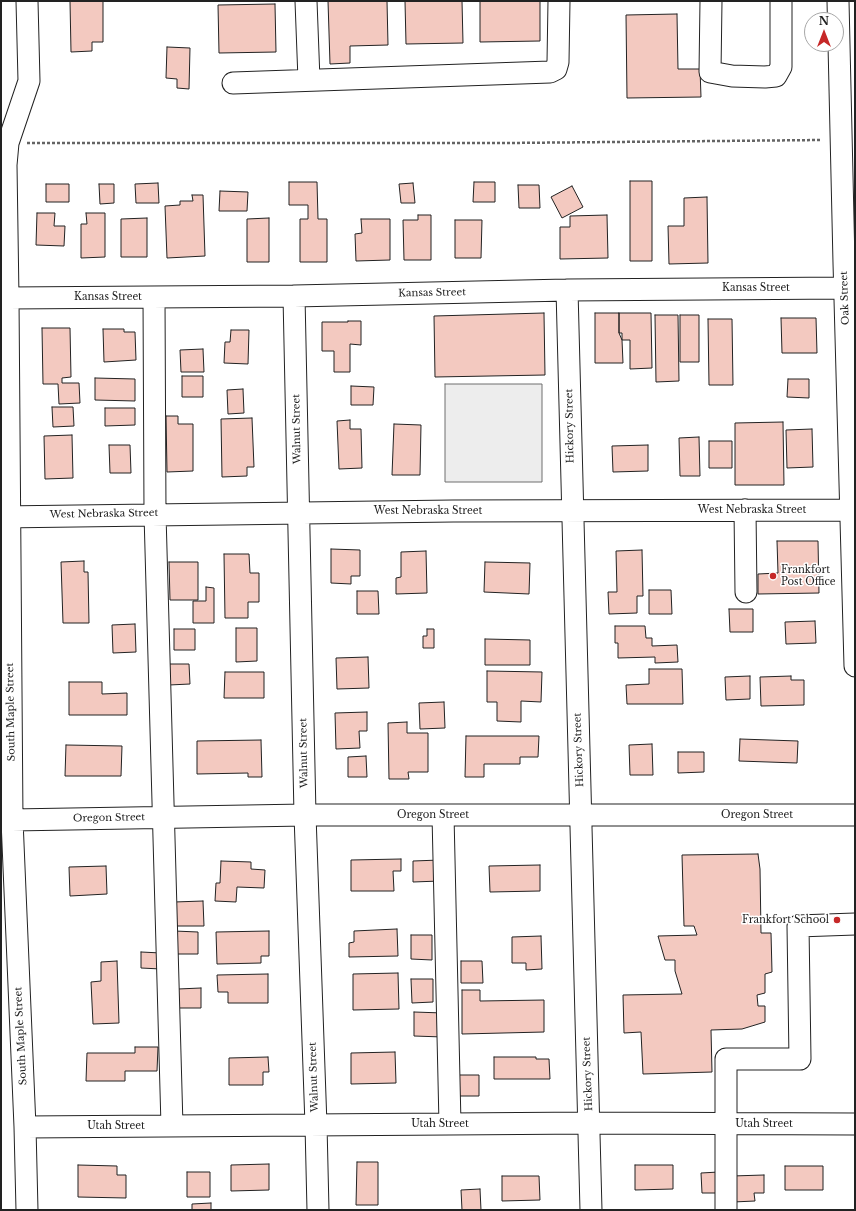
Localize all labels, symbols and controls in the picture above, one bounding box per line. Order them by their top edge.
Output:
north arrow [804,12,844,52]
text: N [819,14,829,28]
street label: Oak Street [838,271,852,325]
street label: Kansas Street [722,282,790,294]
street label: Kansas Street [398,286,466,300]
street label: Kansas Street [74,291,142,303]
street label: Hickory Street [563,389,577,463]
street label: Walnut Street [290,394,304,464]
street label: West Nebraska Street [698,504,806,516]
street label: West Nebraska Street [374,505,482,517]
street label: West Nebraska Street [50,507,158,521]
place label: Frankfort Post Office [781,564,836,588]
marker: Frankfort Post Office [768,571,778,581]
street label: South Maple Street [4,663,18,761]
street label: Hickory Street [572,713,586,787]
street label: Walnut Street [297,718,311,788]
street label: Oregon Street [397,809,469,821]
street label: Oregon Street [721,809,793,821]
street label: Oregon Street [73,811,145,825]
place label: Frankfort School [742,914,829,926]
marker: Frankfort School [832,915,842,925]
street label: South Maple Street [12,987,30,1085]
street label: Hickory Street [581,1037,595,1111]
street label: Walnut Street [307,1042,321,1112]
street label: Utah Street [411,1118,469,1130]
street label: Utah Street [735,1118,793,1130]
street label: Utah Street [87,1120,145,1132]

